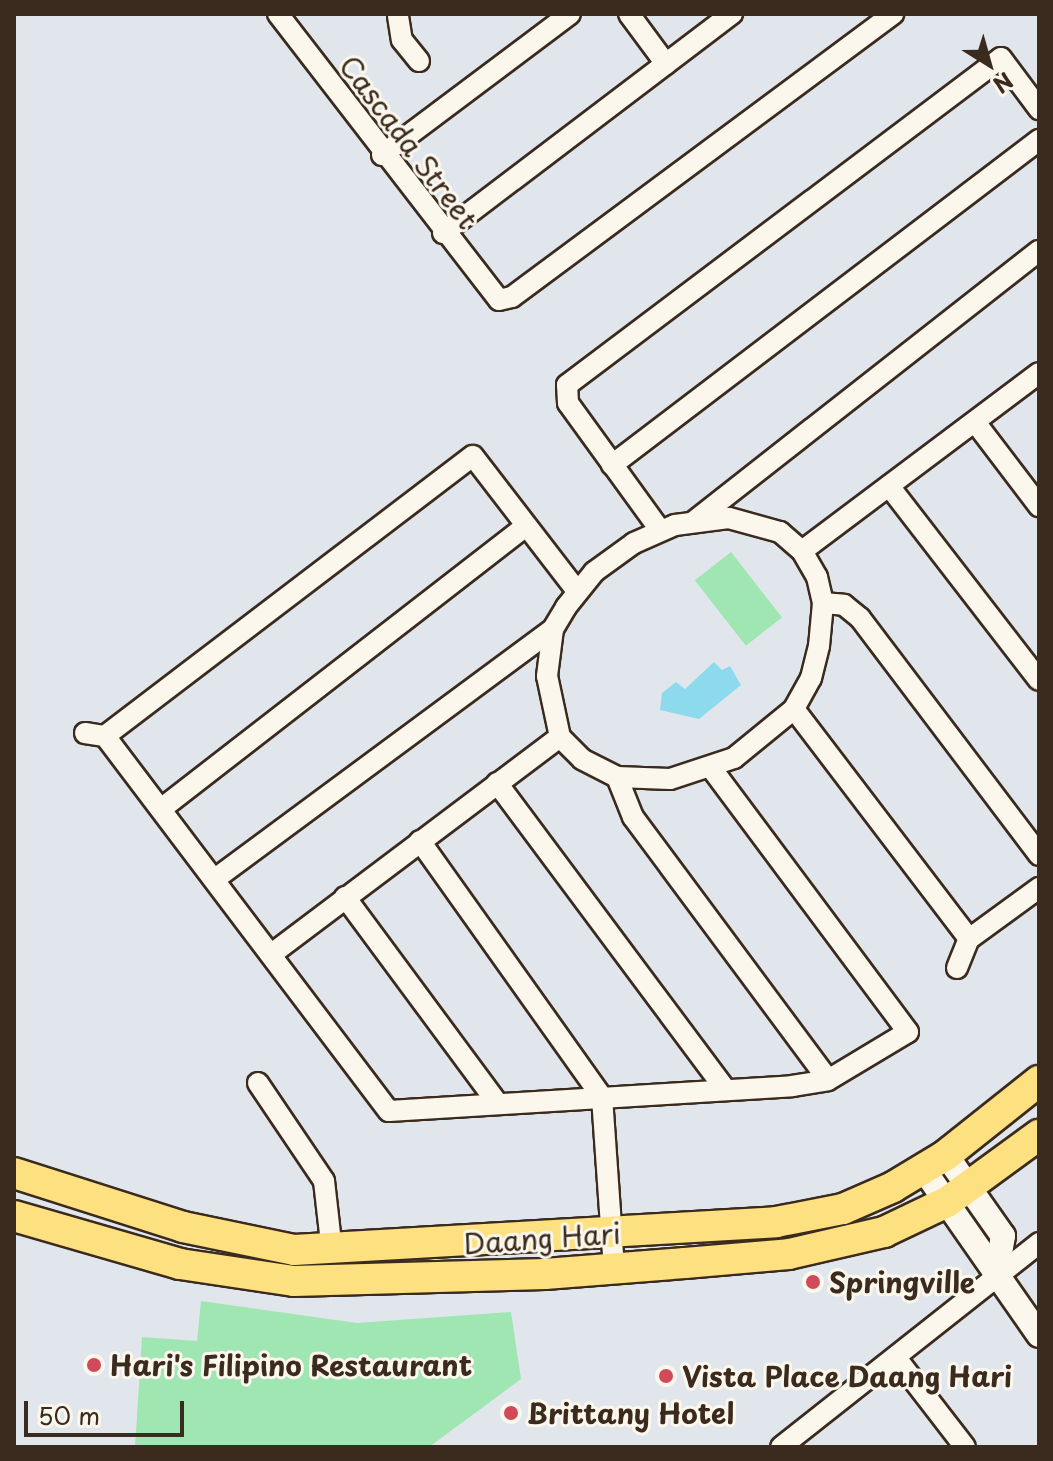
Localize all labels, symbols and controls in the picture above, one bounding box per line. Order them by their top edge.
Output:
north arrow [949,24,1029,104]
street label: Cascada Street [332,48,486,236]
text: N [987,65,1021,102]
street label: Daang Hari [462,1216,622,1260]
place label: Springville [829,1265,975,1299]
marker: Springville [804,1273,822,1291]
place label: Hari's Filipino Restaurant [110,1348,473,1382]
marker: Hari's Filipino Restaurant [85,1356,103,1374]
place label: Vista Place Daang Hari [682,1359,1015,1393]
marker: Vista Place Daang Hari [657,1367,675,1385]
scale bar [28,1385,188,1435]
place label: Brittany Hotel [527,1396,734,1430]
text: 50 m [38,1397,100,1433]
marker: Brittany Hotel [502,1404,520,1422]

